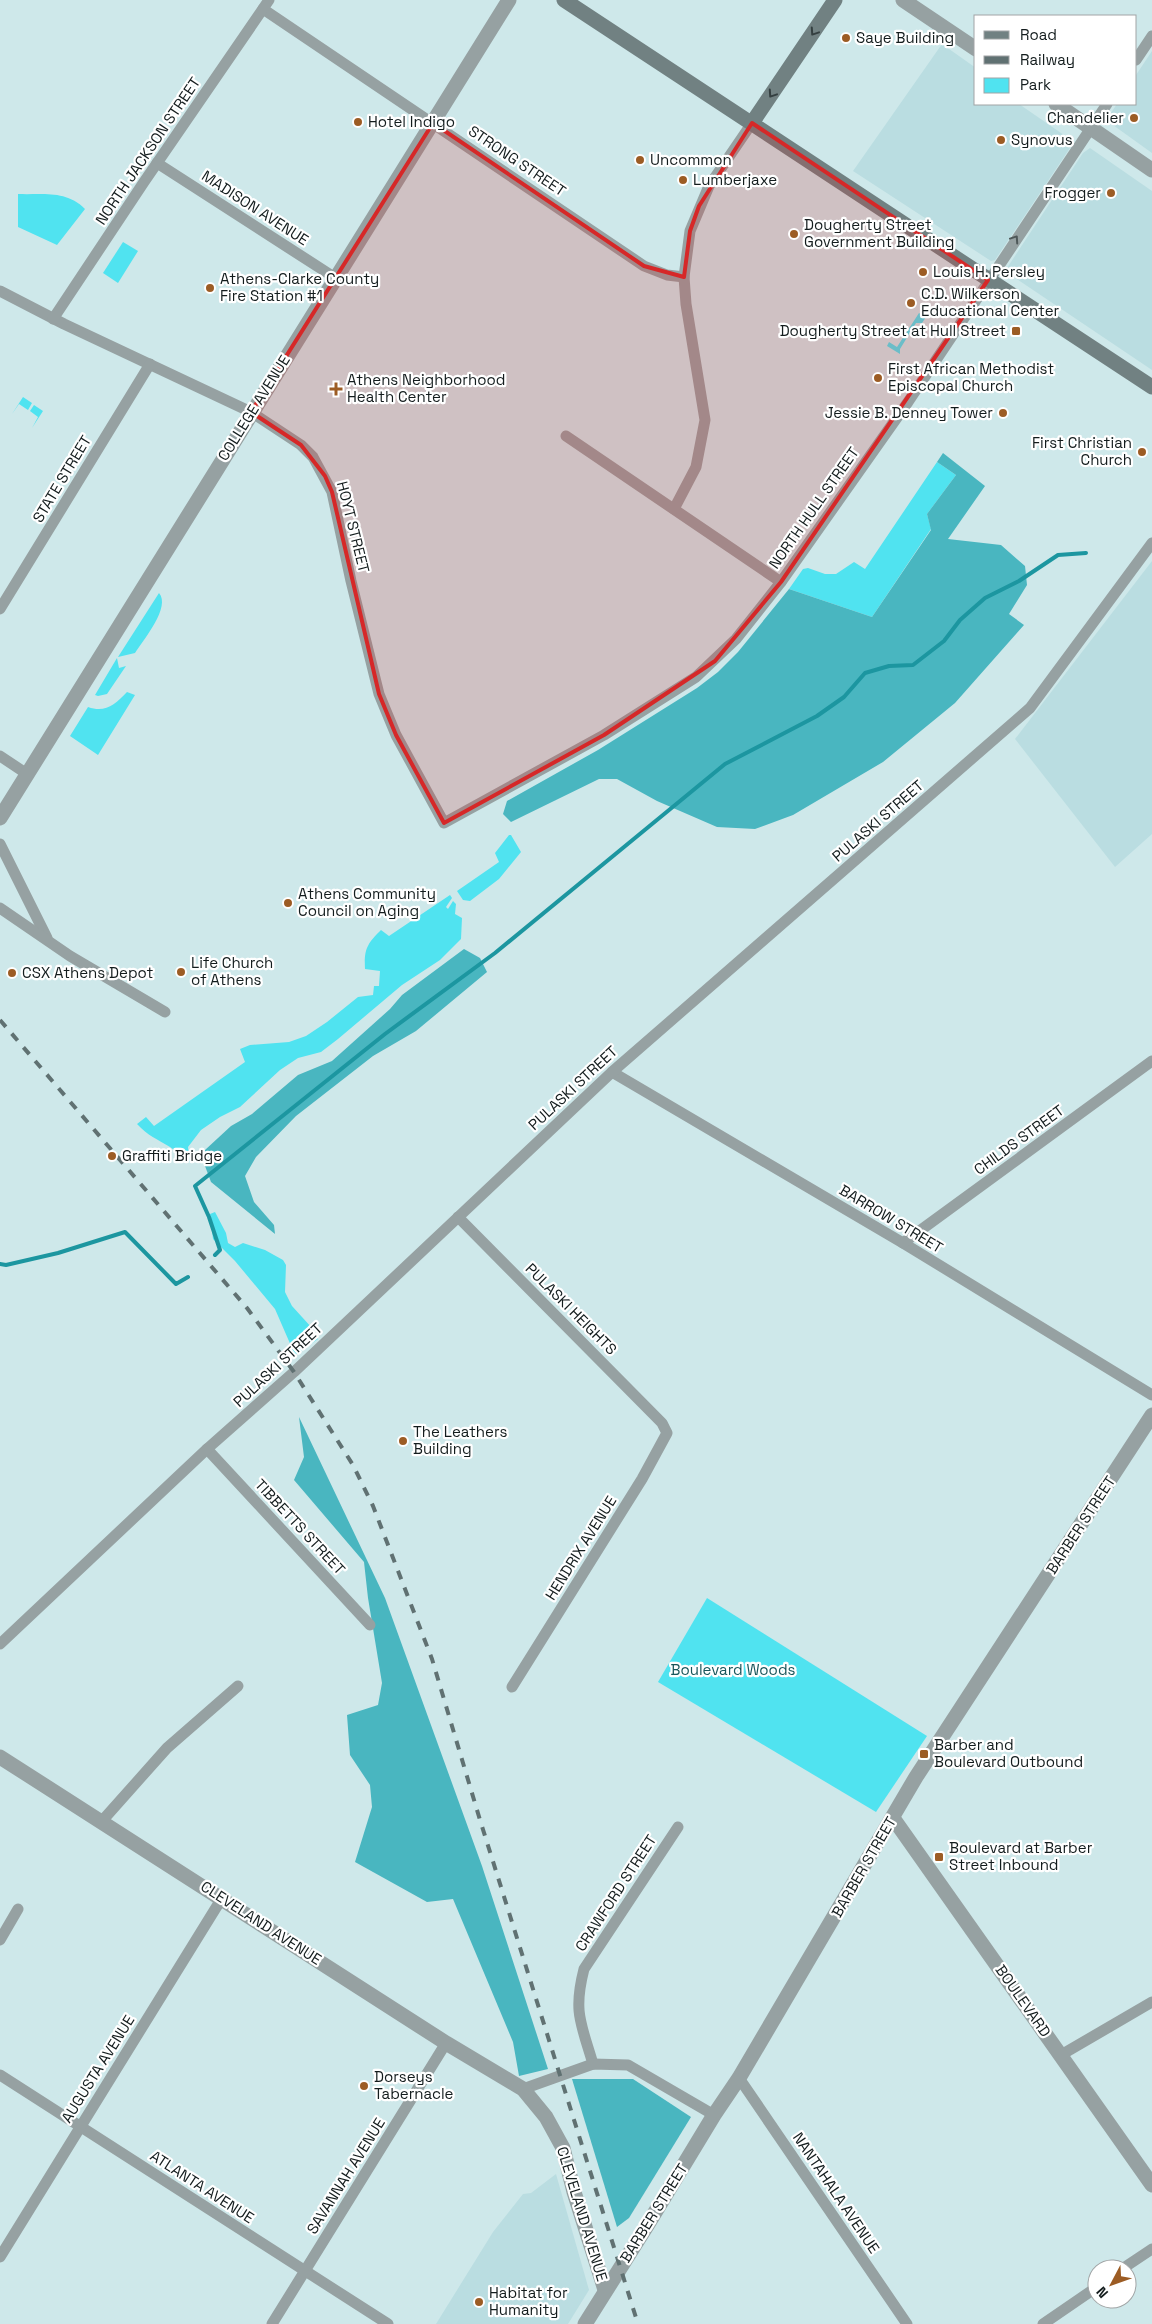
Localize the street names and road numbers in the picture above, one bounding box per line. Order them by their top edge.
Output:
street label: NORTH JACKSON STREET [91,73,204,228]
street label: STRONG STREET [465,121,570,200]
street label: MADISON AVENUE [198,166,312,249]
street label: COLLEGE AVENUE [213,351,294,464]
street label: STATE STREET [28,431,95,526]
street label: NORTH HULL STREET [764,443,863,572]
street label: HOYT STREET [333,479,374,575]
street label: PULASKI STREET [828,776,928,866]
street label: PULASKI STREET [524,1041,621,1134]
street label: CHILDS STREET [970,1100,1068,1179]
street label: BARROW STREET [836,1180,947,1257]
street label: PULASKI HEIGHTS [522,1259,621,1358]
street label: PULASKI STREET [229,1318,326,1411]
street label: BARBER STREET [1042,1472,1119,1577]
street label: TIBBETTS STREET [251,1475,350,1579]
street label: HENDRIX AVENUE [541,1492,620,1603]
street label: BARBER STREET [827,1813,900,1921]
street label: CRAWFORD STREET [571,1831,660,1955]
street label: CLEVELAND AVENUE [197,1876,325,1969]
street label: BOULEVARD [992,1961,1055,2041]
street label: AUGUSTA AVENUE [57,2011,138,2126]
street label: SAVANNAH AVENUE [302,2114,389,2237]
street label: NANTAHALA AVENUE [789,2129,884,2257]
street label: CLEVELAND AVENUE [553,2144,612,2284]
street label: ATLANTA AVENUE [147,2146,258,2227]
street label: BARBER STREET [616,2160,692,2266]

